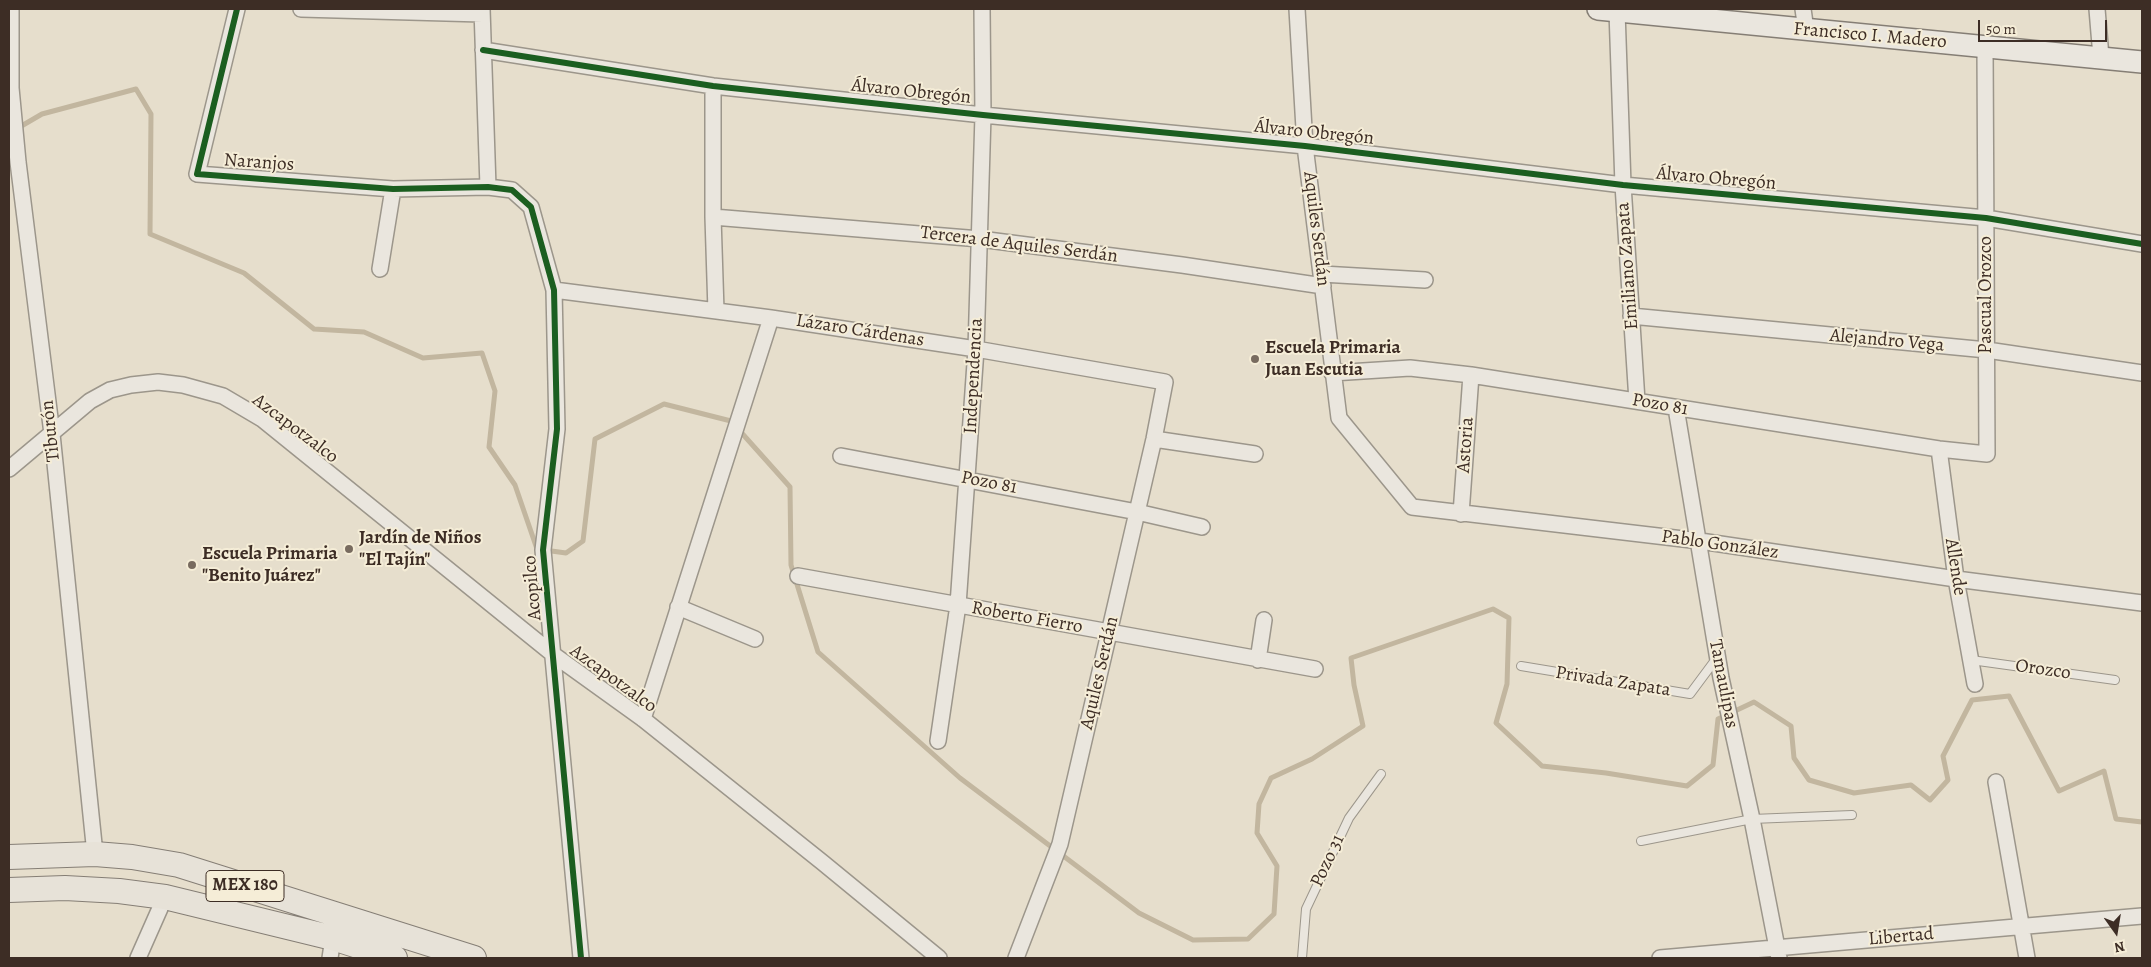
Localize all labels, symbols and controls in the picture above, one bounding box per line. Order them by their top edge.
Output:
scale bar [1981,10,2110,42]
street label: Francisco I. Madero [1792,18,1948,54]
text: 50 m [1986,19,2016,39]
street label: Álvaro Obregón [850,74,972,110]
street label: Álvaro Obregón [1253,115,1375,151]
street label: Naranjos [223,149,295,177]
street label: Álvaro Obregón [1655,162,1777,196]
street label: Aquiles Serdán [1298,170,1334,288]
street label: Emiliano Zapata [1612,201,1644,331]
street label: Tercera de Aquiles Serdán [919,222,1119,268]
street label: Pascual Orozco [1975,236,1997,354]
street label: Lázaro Cárdenas [794,310,926,352]
street label: Independencia [960,317,988,435]
street label: Alejandro Vega [1829,325,1945,357]
place label: Escuela Primaria Juan Escutia [1265,337,1401,381]
marker: Escuela Primaria Juan Escutia [1249,353,1261,365]
street label: Azcapotzalco [247,389,343,469]
street label: Pozo 81 [1630,389,1690,421]
street label: Tiburón [36,399,66,463]
street label: Astoria [1453,416,1479,474]
street label: Pozo 81 [959,466,1019,500]
street label: Pablo González [1660,525,1780,565]
place label: Jardín de Niños "El Tajín" [359,527,481,571]
street label: Allende [1939,537,1971,597]
place label: Escuela Primaria "Benito Juárez" [202,543,338,587]
marker: Jardín de Niños "El Tajín" [343,543,355,555]
street label: Acopilco [519,554,547,622]
marker: Escuela Primaria "Benito Juárez" [186,559,198,571]
street label: Roberto Fierro [970,597,1084,639]
street label: Aquiles Serdán [1076,614,1124,732]
street label: Tamaulipas [1703,638,1743,730]
street label: Azcapotzalco [565,640,661,718]
street label: Orozco [2014,655,2072,685]
street label: Privada Zapata [1554,662,1672,702]
street label: Pozo 31 [1306,831,1350,891]
road number: MEX 180 [206,870,284,901]
north arrow [2091,907,2141,957]
street label: Libertad [1867,923,1935,951]
text: N [2112,937,2127,958]

